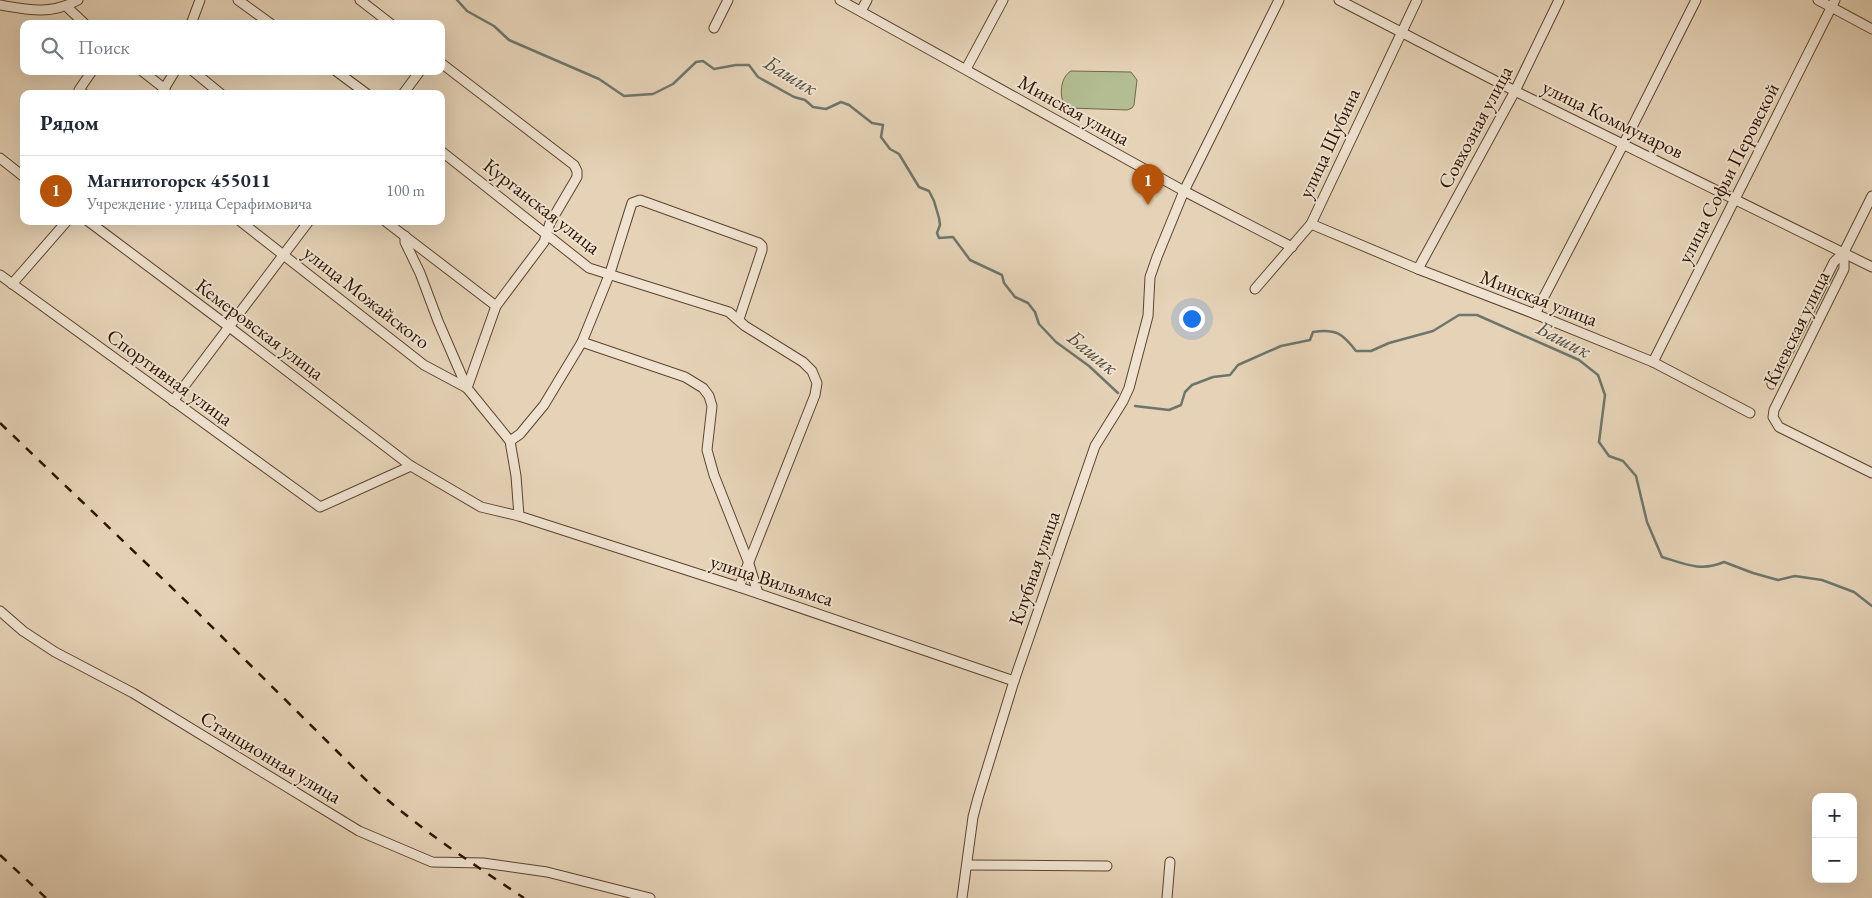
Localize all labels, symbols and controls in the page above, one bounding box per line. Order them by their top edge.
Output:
search box [20,20,445,75]
icon: search [38,34,66,62]
text: Поиск [78,35,130,60]
water label: Башик [759,48,823,102]
street label: Совхозная улица [1432,61,1518,193]
street label: Минская улица [1014,69,1134,151]
street label: улица Коммунаров [1538,74,1688,164]
street label: улица Софьи Перовской [1671,78,1785,268]
street label: улица Шубина [1292,84,1366,202]
text: Рядом [40,109,99,136]
street label: Курганская улица [478,152,606,260]
pin: 1 [1132,164,1164,205]
text: Магнитогорск 455011 [87,168,271,193]
text: 1 [52,180,60,201]
text: 100 m [386,180,425,201]
text: Учреждение · улица Серафимовича [87,193,312,214]
street label: улица Можайского [298,239,436,355]
street label: Минская улица [1477,264,1601,332]
street label: Киевская улица [1757,266,1835,390]
street label: Кемеровская улица [191,272,329,386]
your location [1179,306,1205,332]
water label: Башик [1531,313,1597,365]
street label: Спортивная улица [102,322,238,432]
water label: Башик [1061,323,1125,381]
street label: Клубная улица [1002,507,1066,629]
street label: улица Вильямса [707,548,837,612]
street label: Станционная улица [196,705,346,809]
map controls [1812,793,1857,883]
button: + [1812,793,1857,838]
button: − [1812,838,1857,883]

